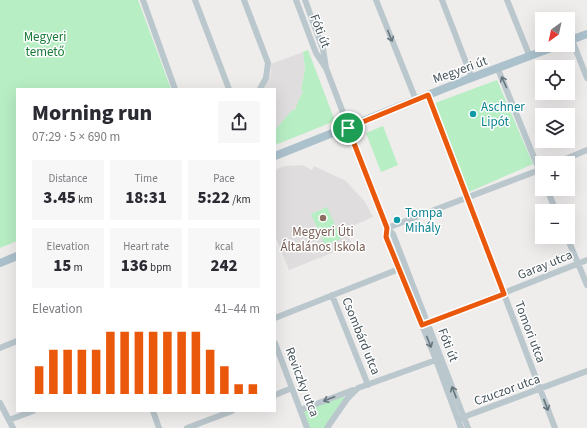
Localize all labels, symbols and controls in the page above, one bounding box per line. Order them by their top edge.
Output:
street label: Fóti út [305,12,335,51]
north arrow [535,12,575,52]
map controls [535,12,575,244]
park label: Megyeri temető [24,28,66,61]
one-way arrow [387,30,395,42]
street label: Megyeri út [430,52,490,88]
button: locate [535,60,575,100]
one-way arrow [499,76,507,88]
text: Morning run [32,97,152,129]
place label: Aschner Lipót [481,98,525,131]
button: share [218,101,260,143]
button: layers [535,108,575,148]
marker: Aschner Lipót [468,109,478,119]
pin [331,111,365,145]
icon: arrive [337,117,359,139]
text: 07:29 · 5 × 690 m [32,128,120,146]
button: + [535,156,575,196]
text: Distance [48,171,88,186]
text: Time [134,171,158,186]
text: Pace [213,171,235,186]
text: 3.45 [43,186,76,210]
text: 18:31 [125,186,167,210]
text: 5:22 [197,186,230,210]
text: km [76,192,93,207]
text: /km [230,192,251,207]
place label: Tompa Mihály [405,204,443,237]
button: − [535,204,575,244]
marker: Megyeri Úti Általános Iskola [318,213,328,223]
marker: Tompa Mihály [392,215,402,225]
place label: Megyeri Úti Általános Iskola [280,223,366,256]
text: Elevation [47,239,89,254]
text: Heart rate [123,239,169,254]
text: kcal [215,239,233,254]
street label: Garay utca [515,246,575,284]
text: 15 [53,254,71,278]
text: 136 [121,254,148,278]
text: 242 [210,254,238,278]
text: m [71,260,83,275]
text: bpm [148,260,171,275]
street label: Csombárd utca [337,295,385,377]
street label: Tomori utca [510,298,550,366]
text: Elevation [32,300,83,318]
text: 41–44 m [215,300,260,318]
street label: Fóti út [433,326,463,365]
one-way arrow [425,336,433,348]
street label: Reviczky utca [280,345,324,419]
street label: Czuczor utca [471,370,543,410]
one-way arrow [449,386,457,398]
one-way arrow [324,396,336,404]
one-way arrow [542,398,550,410]

